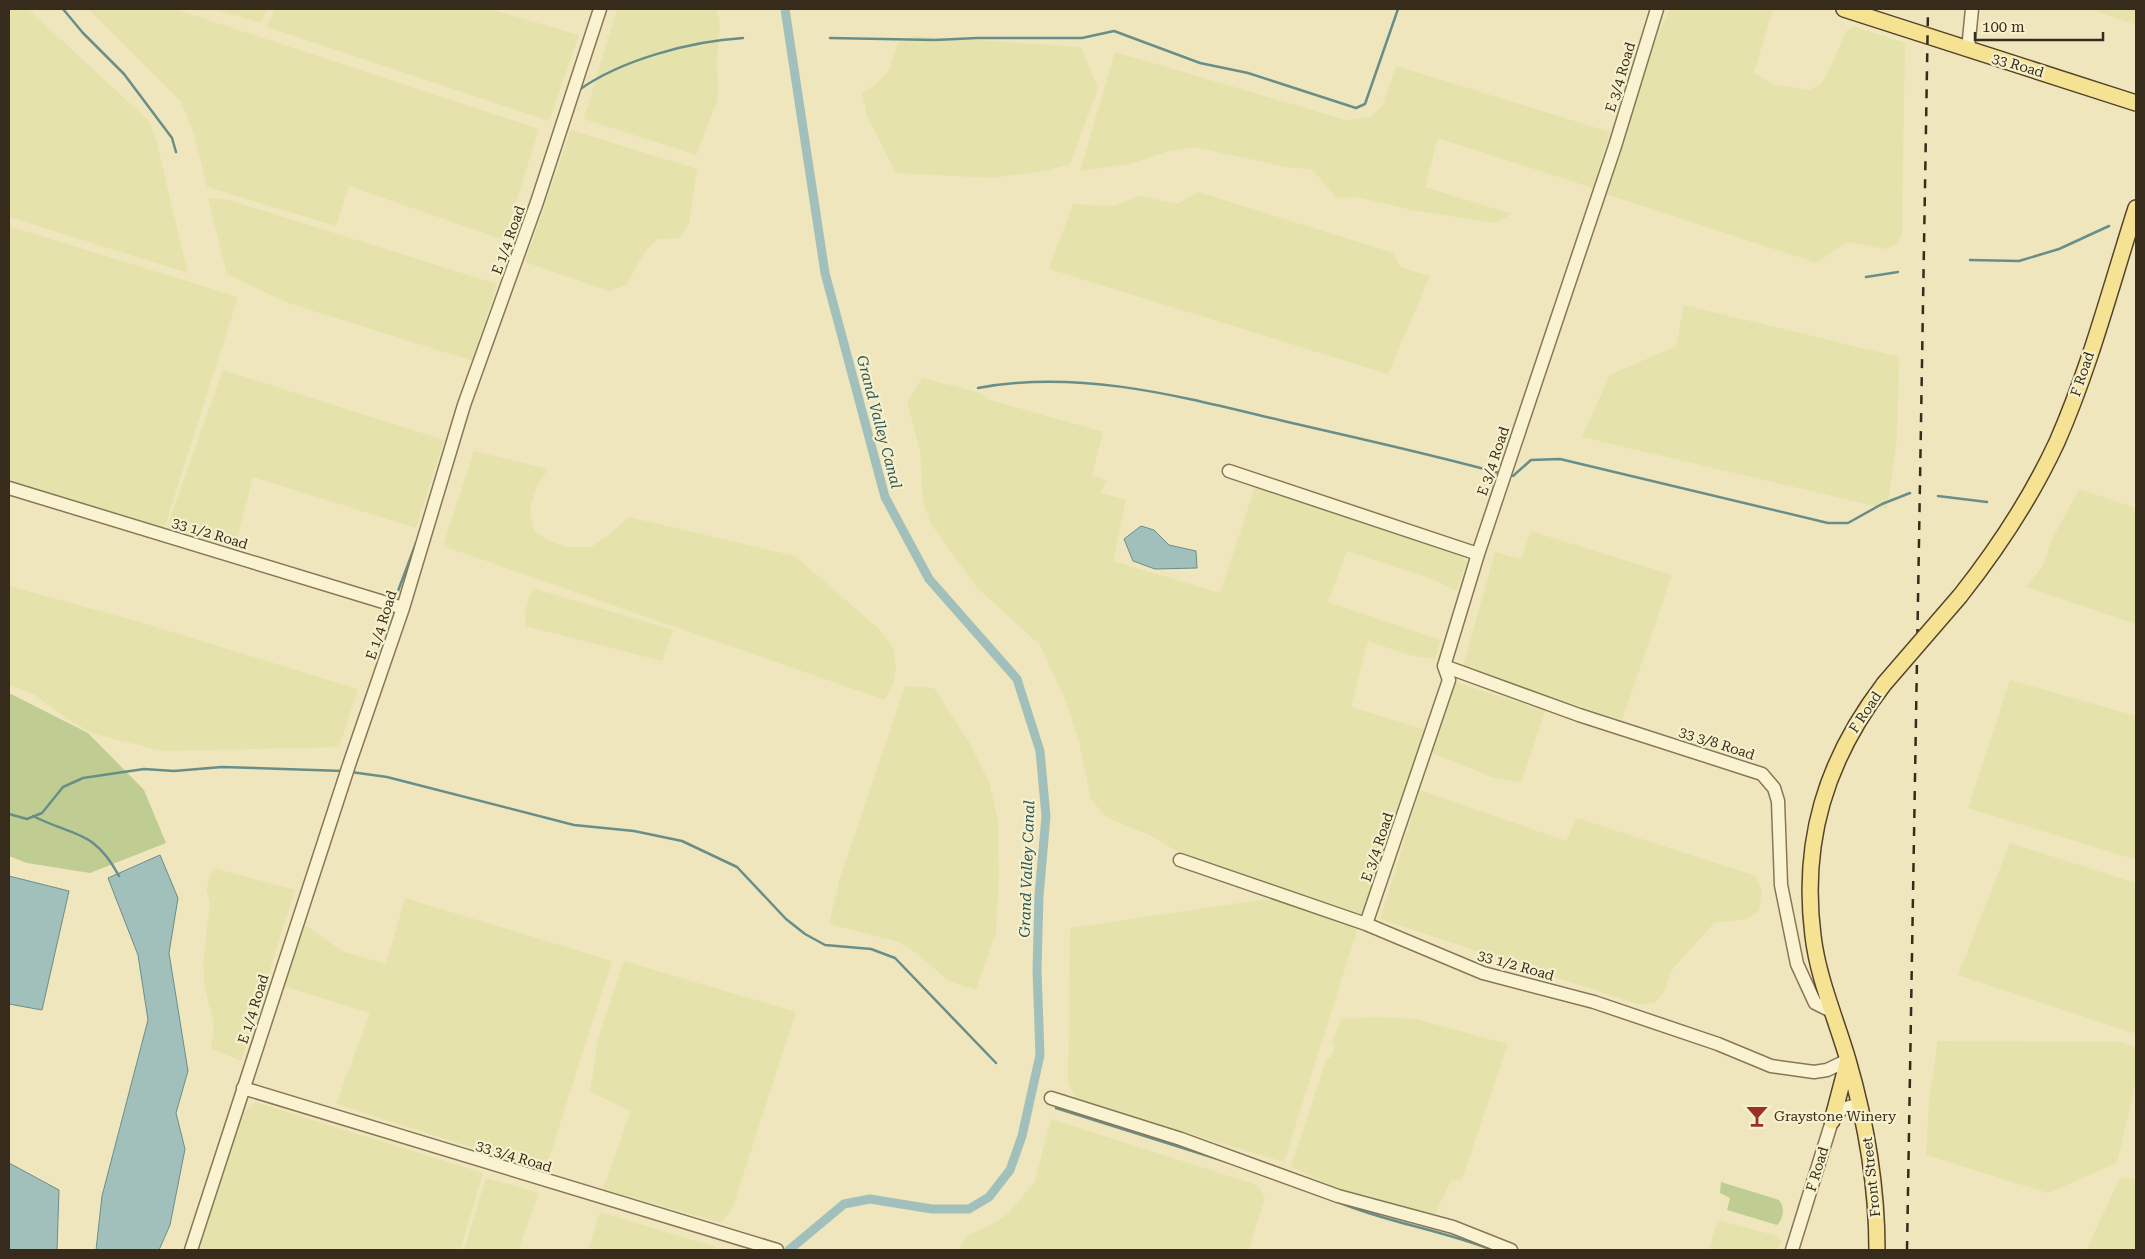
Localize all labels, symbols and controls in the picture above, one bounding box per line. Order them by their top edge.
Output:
scale bar [1975,10,2102,42]
text: 100 m [1982,18,2025,36]
street label: E 3/4 Road [1602,40,1638,114]
street label: 33 Road [1990,50,2046,80]
street label: E 1/4 Road [488,203,528,277]
street label: F Road [2067,349,2097,399]
water label: Grand Valley Canal [853,353,906,491]
street label: E 3/4 Road [1474,424,1512,498]
street label: 33 1/2 Road [170,514,250,552]
street label: E 1/4 Road [362,588,400,662]
street label: F Road [1845,688,1885,736]
street label: 33 3/8 Road [1677,723,1757,763]
water label: Grand Valley Canal [1016,800,1038,938]
street label: E 3/4 Road [1358,810,1396,884]
street label: 33 1/2 Road [1476,946,1556,984]
street label: E 1/4 Road [234,972,272,1046]
bar icon: Graystone Winery [1744,1103,1770,1129]
place label: Graystone Winery [1774,1108,1897,1124]
street label: Front Street [1859,1136,1883,1218]
street label: 33 3/4 Road [474,1137,554,1175]
street label: F Road [1803,1144,1831,1193]

